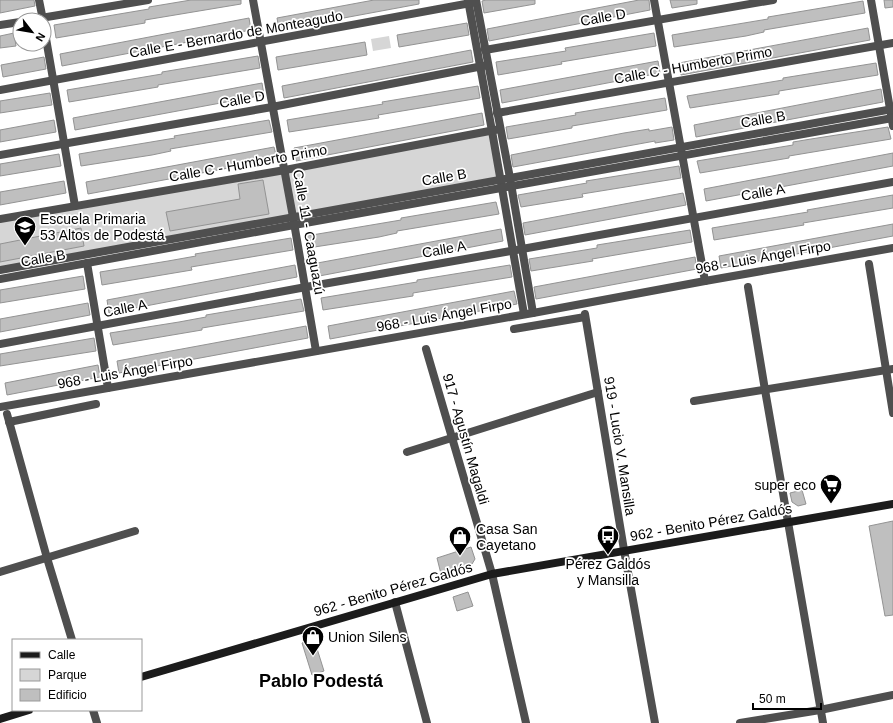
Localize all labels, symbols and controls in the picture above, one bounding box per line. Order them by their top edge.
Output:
street label: Calle D [579,5,627,29]
street label: Calle E - Bernardo de Monteagudo [128,7,344,61]
north arrow [12,12,52,52]
text: N [33,31,48,44]
street label: Calle C - Humberto Primo [613,43,774,87]
street label: Calle D [218,87,266,111]
street label: Calle B [739,107,787,131]
street label: Calle C - Humberto Primo [168,141,329,185]
street label: Calle B [420,165,468,189]
street label: Calle 11 - Caaguazú [290,168,328,296]
street label: Calle A [740,180,787,204]
place label: Escuela Primaria 53 Altos de Podestá [40,211,165,243]
school or university icon: Escuela Primaria 53 Altos de Podestá [12,214,38,247]
street label: Calle A [421,237,468,261]
street label: 968 - Luis Ángel Firpo [694,237,832,277]
street label: Calle B [19,246,67,270]
street label: 968 - Luis Ángel Firpo [375,295,513,335]
street label: Calle A [102,296,149,320]
street label: 968 - Luis Ángel Firpo [56,352,194,392]
street label: 917 - Agustín Magaldi [440,372,492,506]
street label: 919 - Lucio V. Mansilla [601,375,639,517]
supermarket icon: super eco [818,472,844,505]
place label: super eco [755,477,816,493]
street label: 962 - Benito Pérez Galdós [629,500,793,544]
place label: Casa San Cayetano [476,521,537,553]
bus stop icon: Pérez Galdós y Mansilla [595,523,621,556]
shop icon: Casa San Cayetano [447,524,473,557]
place label: Pérez Galdós y Mansilla [566,556,650,588]
street label: 962 - Benito Pérez Galdós [312,559,474,619]
shop icon: Union Silens [300,624,326,657]
place label: Union Silens [328,629,407,645]
legend [12,639,142,711]
text: Calle [48,648,76,662]
text: Parque [48,668,87,682]
district label: Pablo Podestá [259,671,384,691]
scale bar [753,685,821,711]
text: Edificio [48,688,87,702]
text: 50 m [759,692,786,706]

